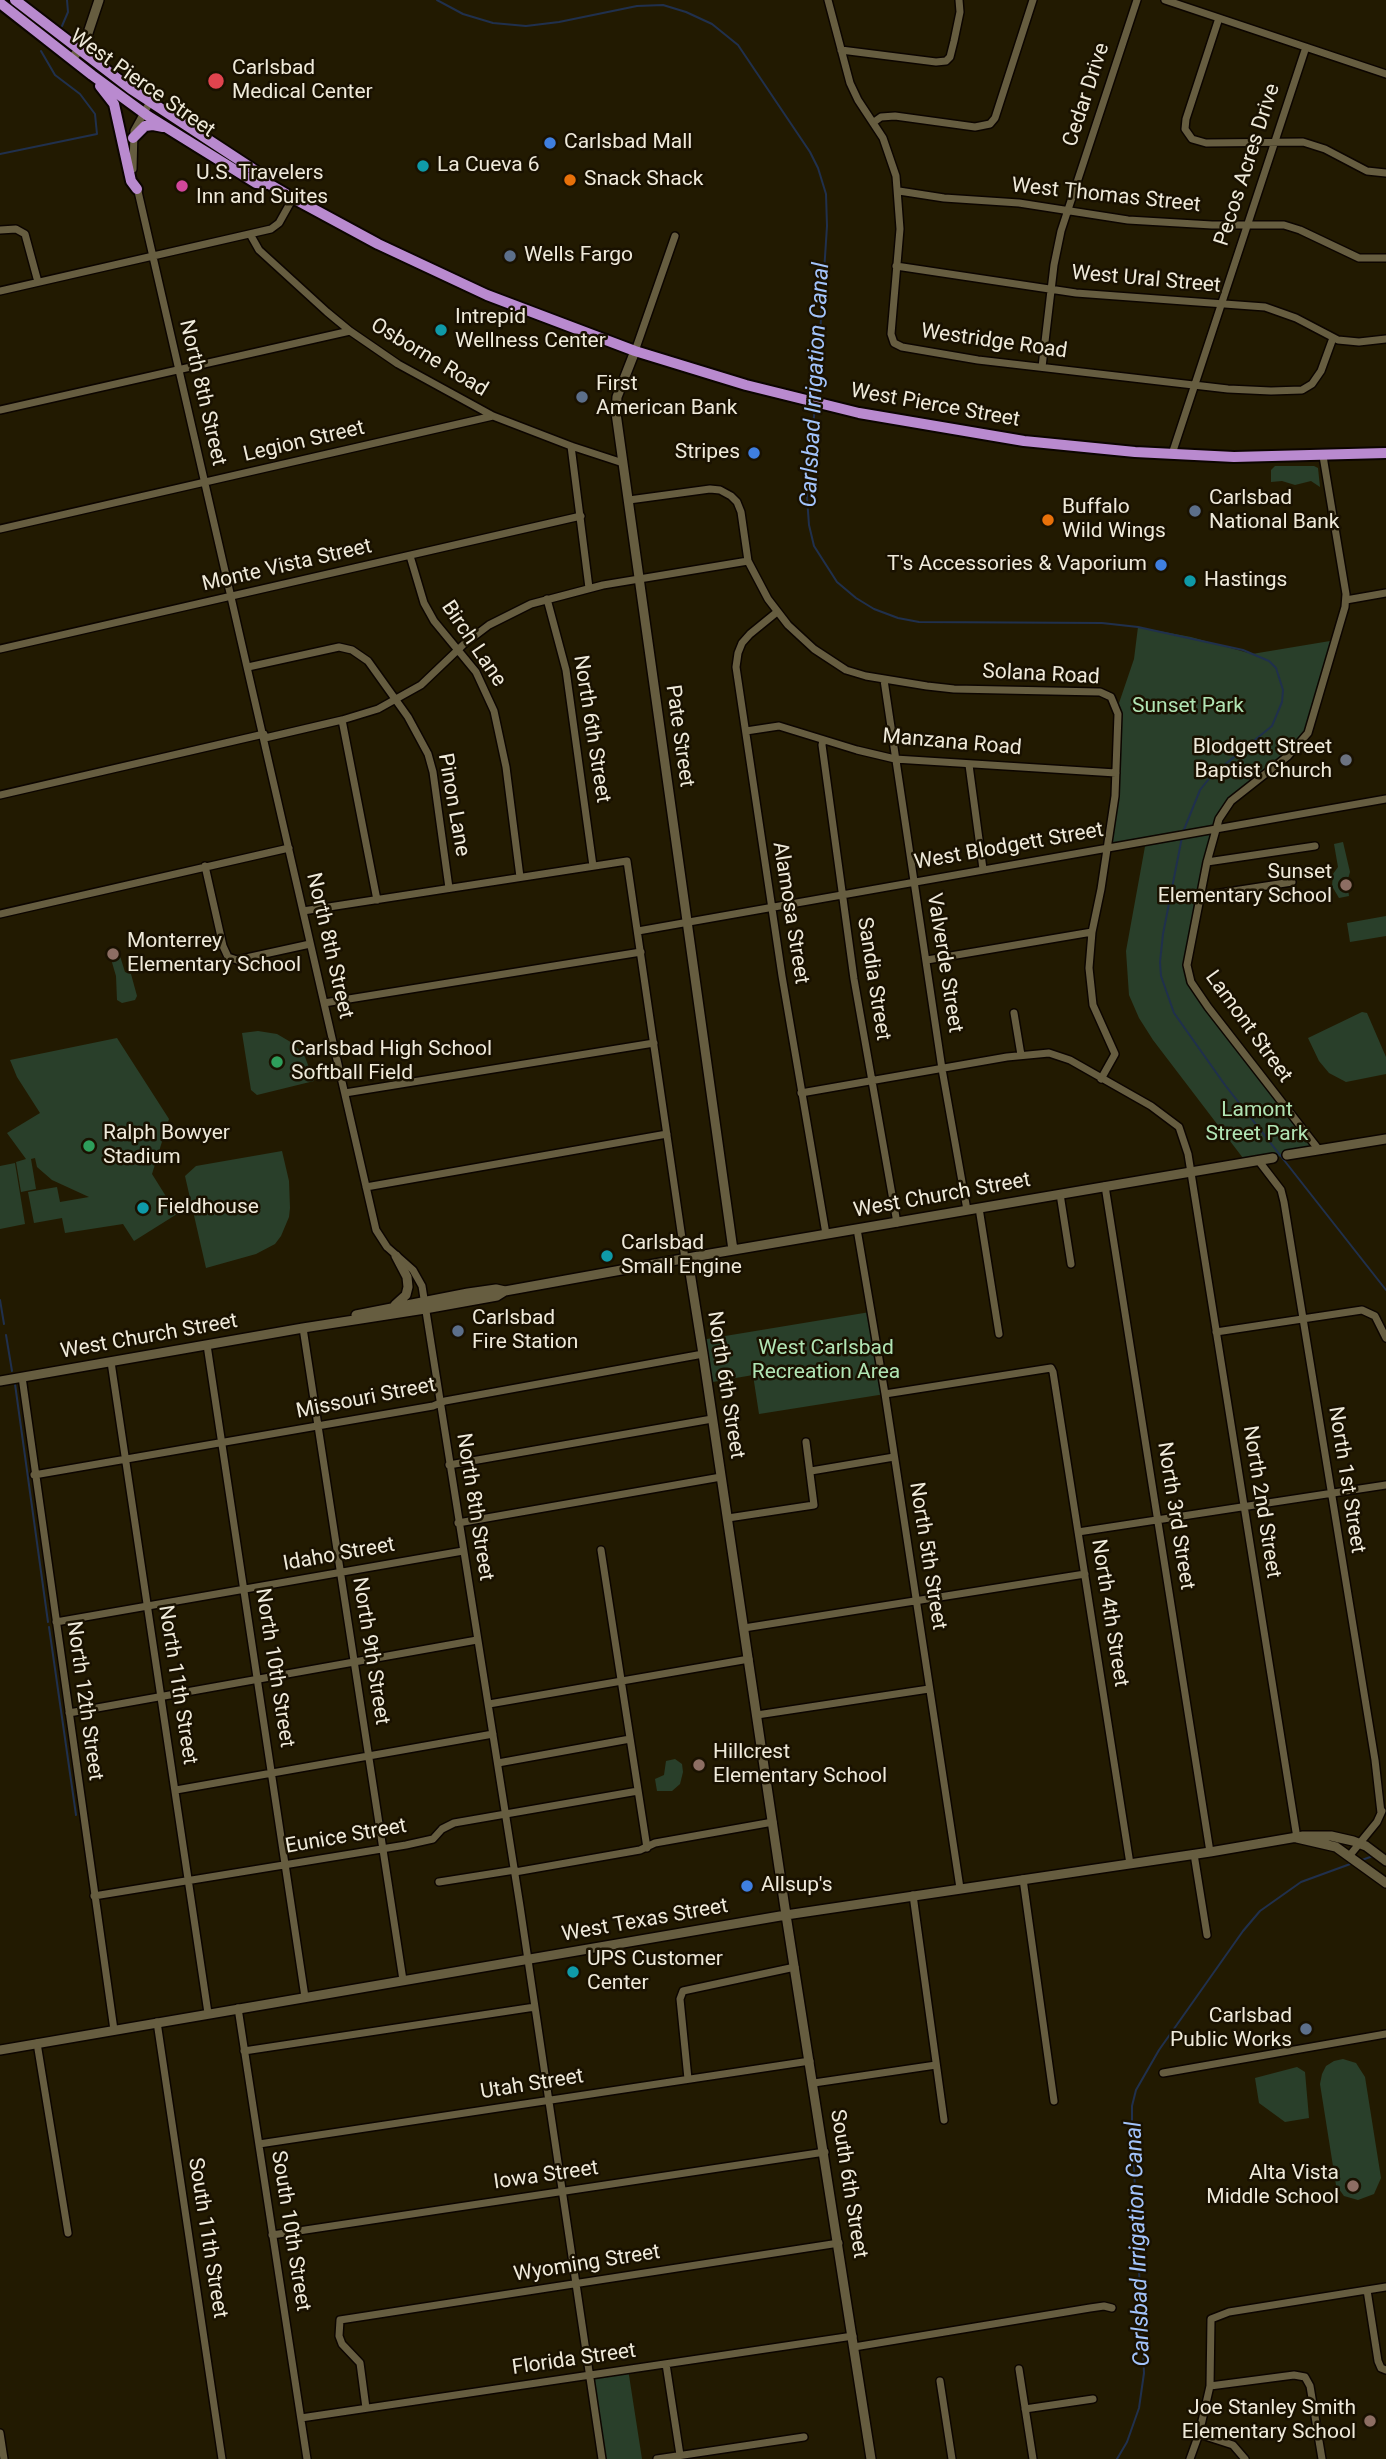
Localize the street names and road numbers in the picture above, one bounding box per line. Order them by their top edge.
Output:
street label: West Pierce Street [65,24,219,144]
street label: Cedar Drive [1058,40,1116,150]
street label: Pecos Acres Drive [1210,81,1286,249]
street label: West Thomas Street [1010,174,1202,218]
street label: West Ural Street [1070,261,1222,299]
street label: Osborne Road [366,313,492,403]
street label: North 8th Street [173,318,231,468]
street label: Westridge Road [919,319,1069,365]
street label: West Pierce Street [848,379,1022,433]
street label: Legion Street [241,416,367,468]
street label: Monte Vista Street [200,534,374,598]
street label: Birch Lane [435,596,511,692]
street label: North 6th Street [567,653,615,805]
street label: Solana Road [982,659,1100,691]
street label: Pate Street [659,683,699,789]
street label: Manzana Road [881,724,1023,762]
street label: Pinon Lane [432,752,474,858]
street label: West Blodgett Street [912,818,1106,876]
street label: Alamosa Street [766,840,814,986]
street label: North 8th Street [300,871,358,1021]
street label: Valverde Street [921,891,967,1035]
street label: Sandia Street [851,916,895,1042]
street label: Lamont Street [1199,966,1297,1088]
street label: West Church Street [852,1168,1032,1224]
street label: West Church Street [59,1309,239,1365]
street label: North 6th Street [701,1309,749,1461]
street label: Missouri Street [294,1373,438,1425]
street label: North 1st Street [1322,1405,1370,1555]
street label: North 2nd Street [1237,1424,1285,1580]
street label: North 8th Street [450,1431,498,1583]
street label: North 3rd Street [1151,1440,1199,1592]
street label: North 5th Street [903,1480,951,1632]
street label: Idaho Street [281,1533,397,1577]
street label: North 4th Street [1085,1537,1133,1689]
street label: North 9th Street [346,1575,394,1727]
street label: North 10th Street [249,1587,299,1749]
street label: North 11th Street [152,1604,202,1766]
street label: North 12th Street [60,1620,108,1782]
street label: Eunice Street [283,1814,409,1860]
street label: West Texas Street [560,1894,730,1948]
street label: Utah Street [479,2064,585,2106]
street label: South 6th Street [824,2108,872,2260]
street label: South 10th Street [265,2149,315,2313]
street label: South 11th Street [182,2156,232,2320]
street label: Iowa Street [492,2156,600,2196]
street label: Wyoming Street [512,2240,662,2288]
street label: Florida Street [510,2339,638,2381]

